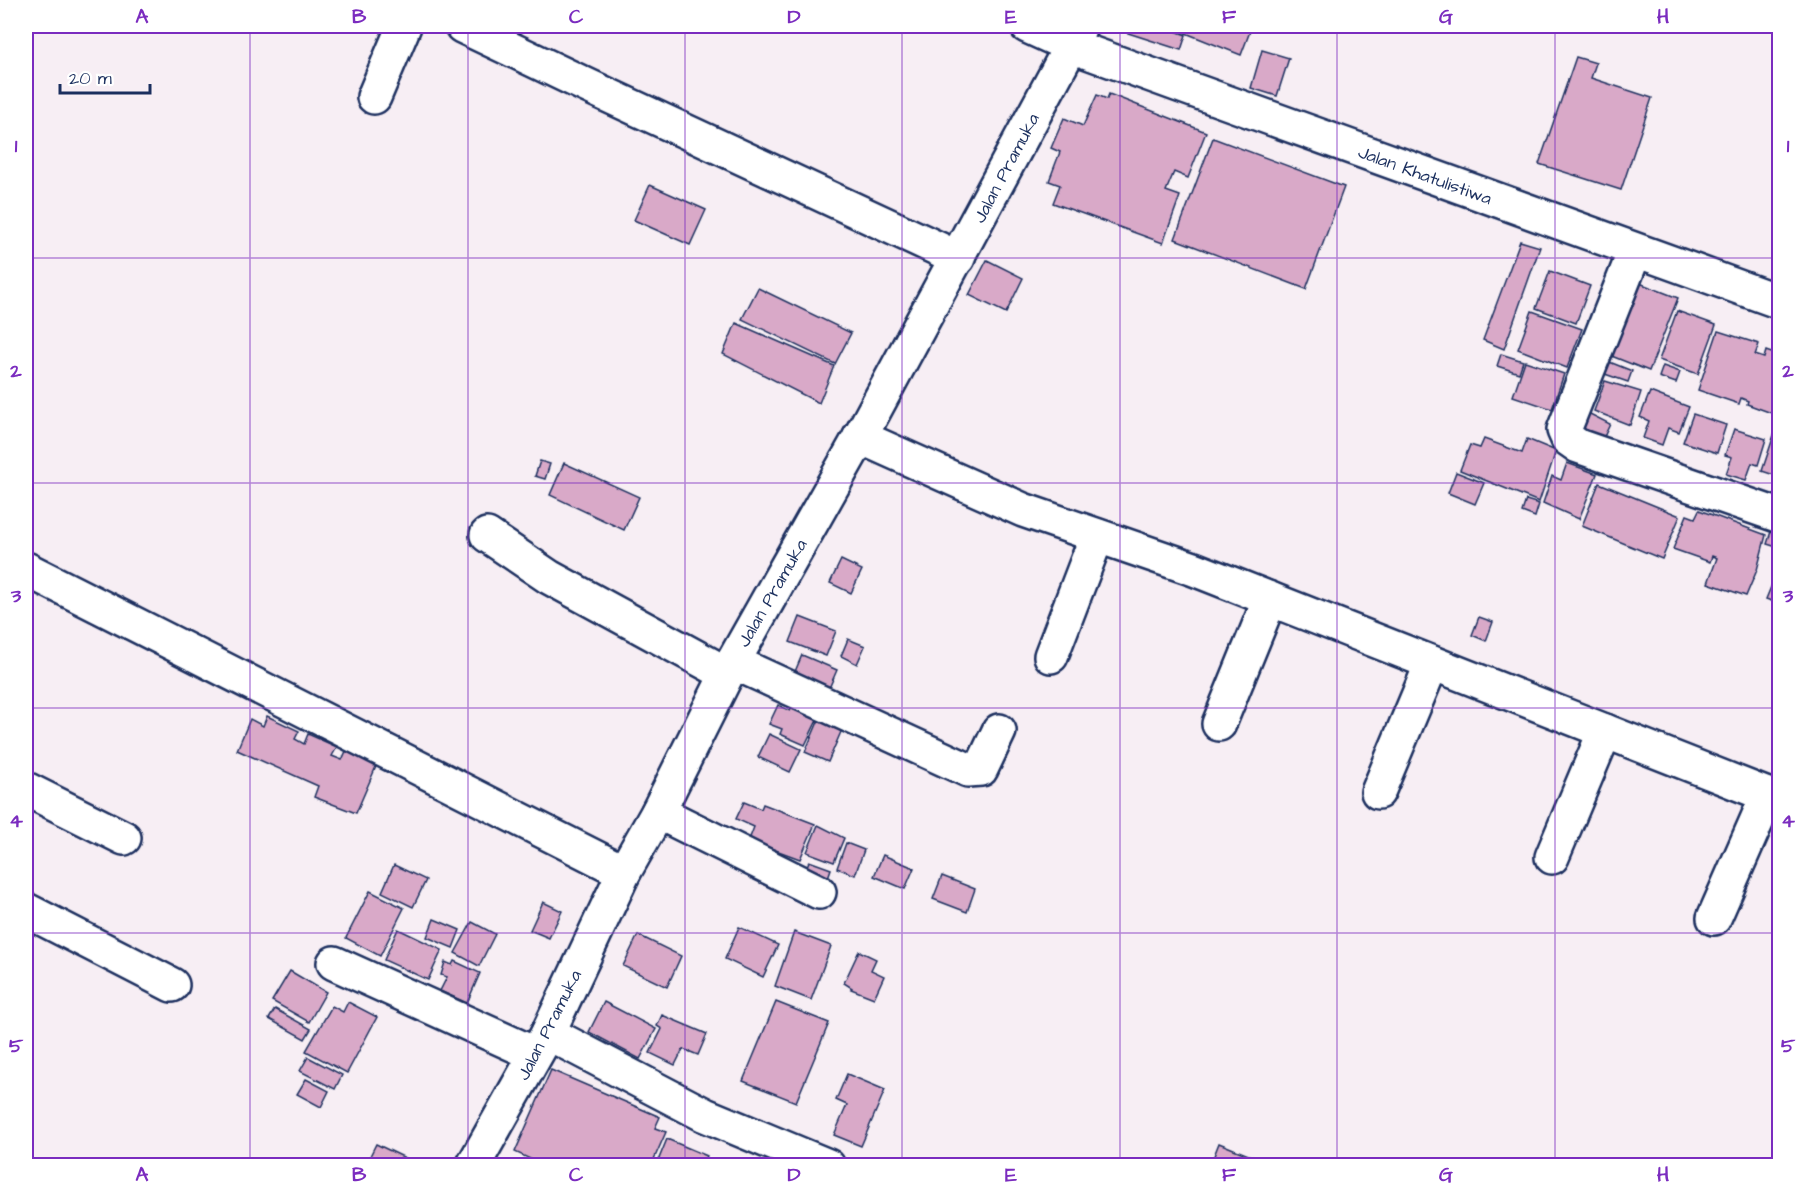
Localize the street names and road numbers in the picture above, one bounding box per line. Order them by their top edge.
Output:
street label: Jalan Pramuka [967,109,1046,227]
street label: Jalan Khatulistiwa [1355,140,1495,211]
street label: Jalan Pramuka [731,535,813,652]
street label: Jalan Pramuka [511,966,588,1085]

